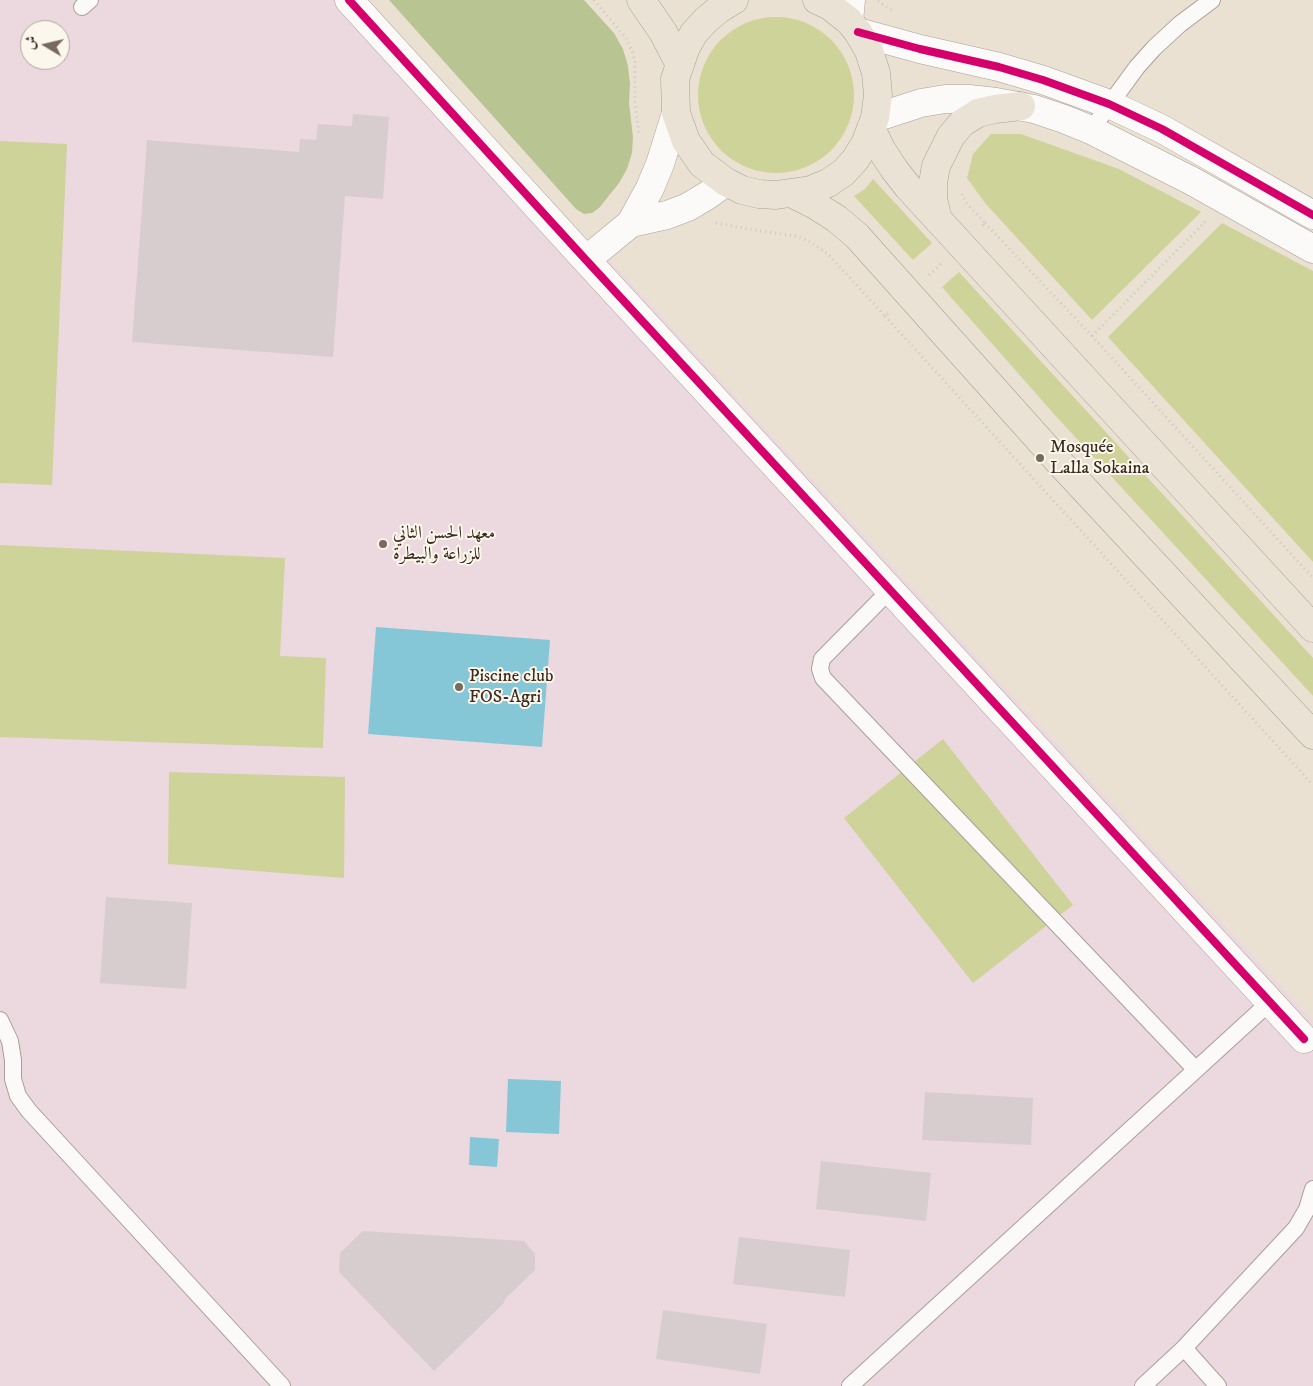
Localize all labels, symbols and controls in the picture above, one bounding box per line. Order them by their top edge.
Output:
north arrow [20,20,70,70]
text: ش [21,35,41,51]
place label: Mosquée Lalla Sokaina [1050,437,1149,479]
marker: Mosquée Lalla Sokaina [1034,452,1046,464]
place label: معهد الحسن الثاني للزراعة والبيطرة [393,523,495,566]
marker: معهد الحسن الثاني للزراعة والبيطرة [377,538,389,550]
place label: Piscine club FOS-Agri [469,666,553,709]
marker: Piscine club FOS-Agri [453,681,465,693]

